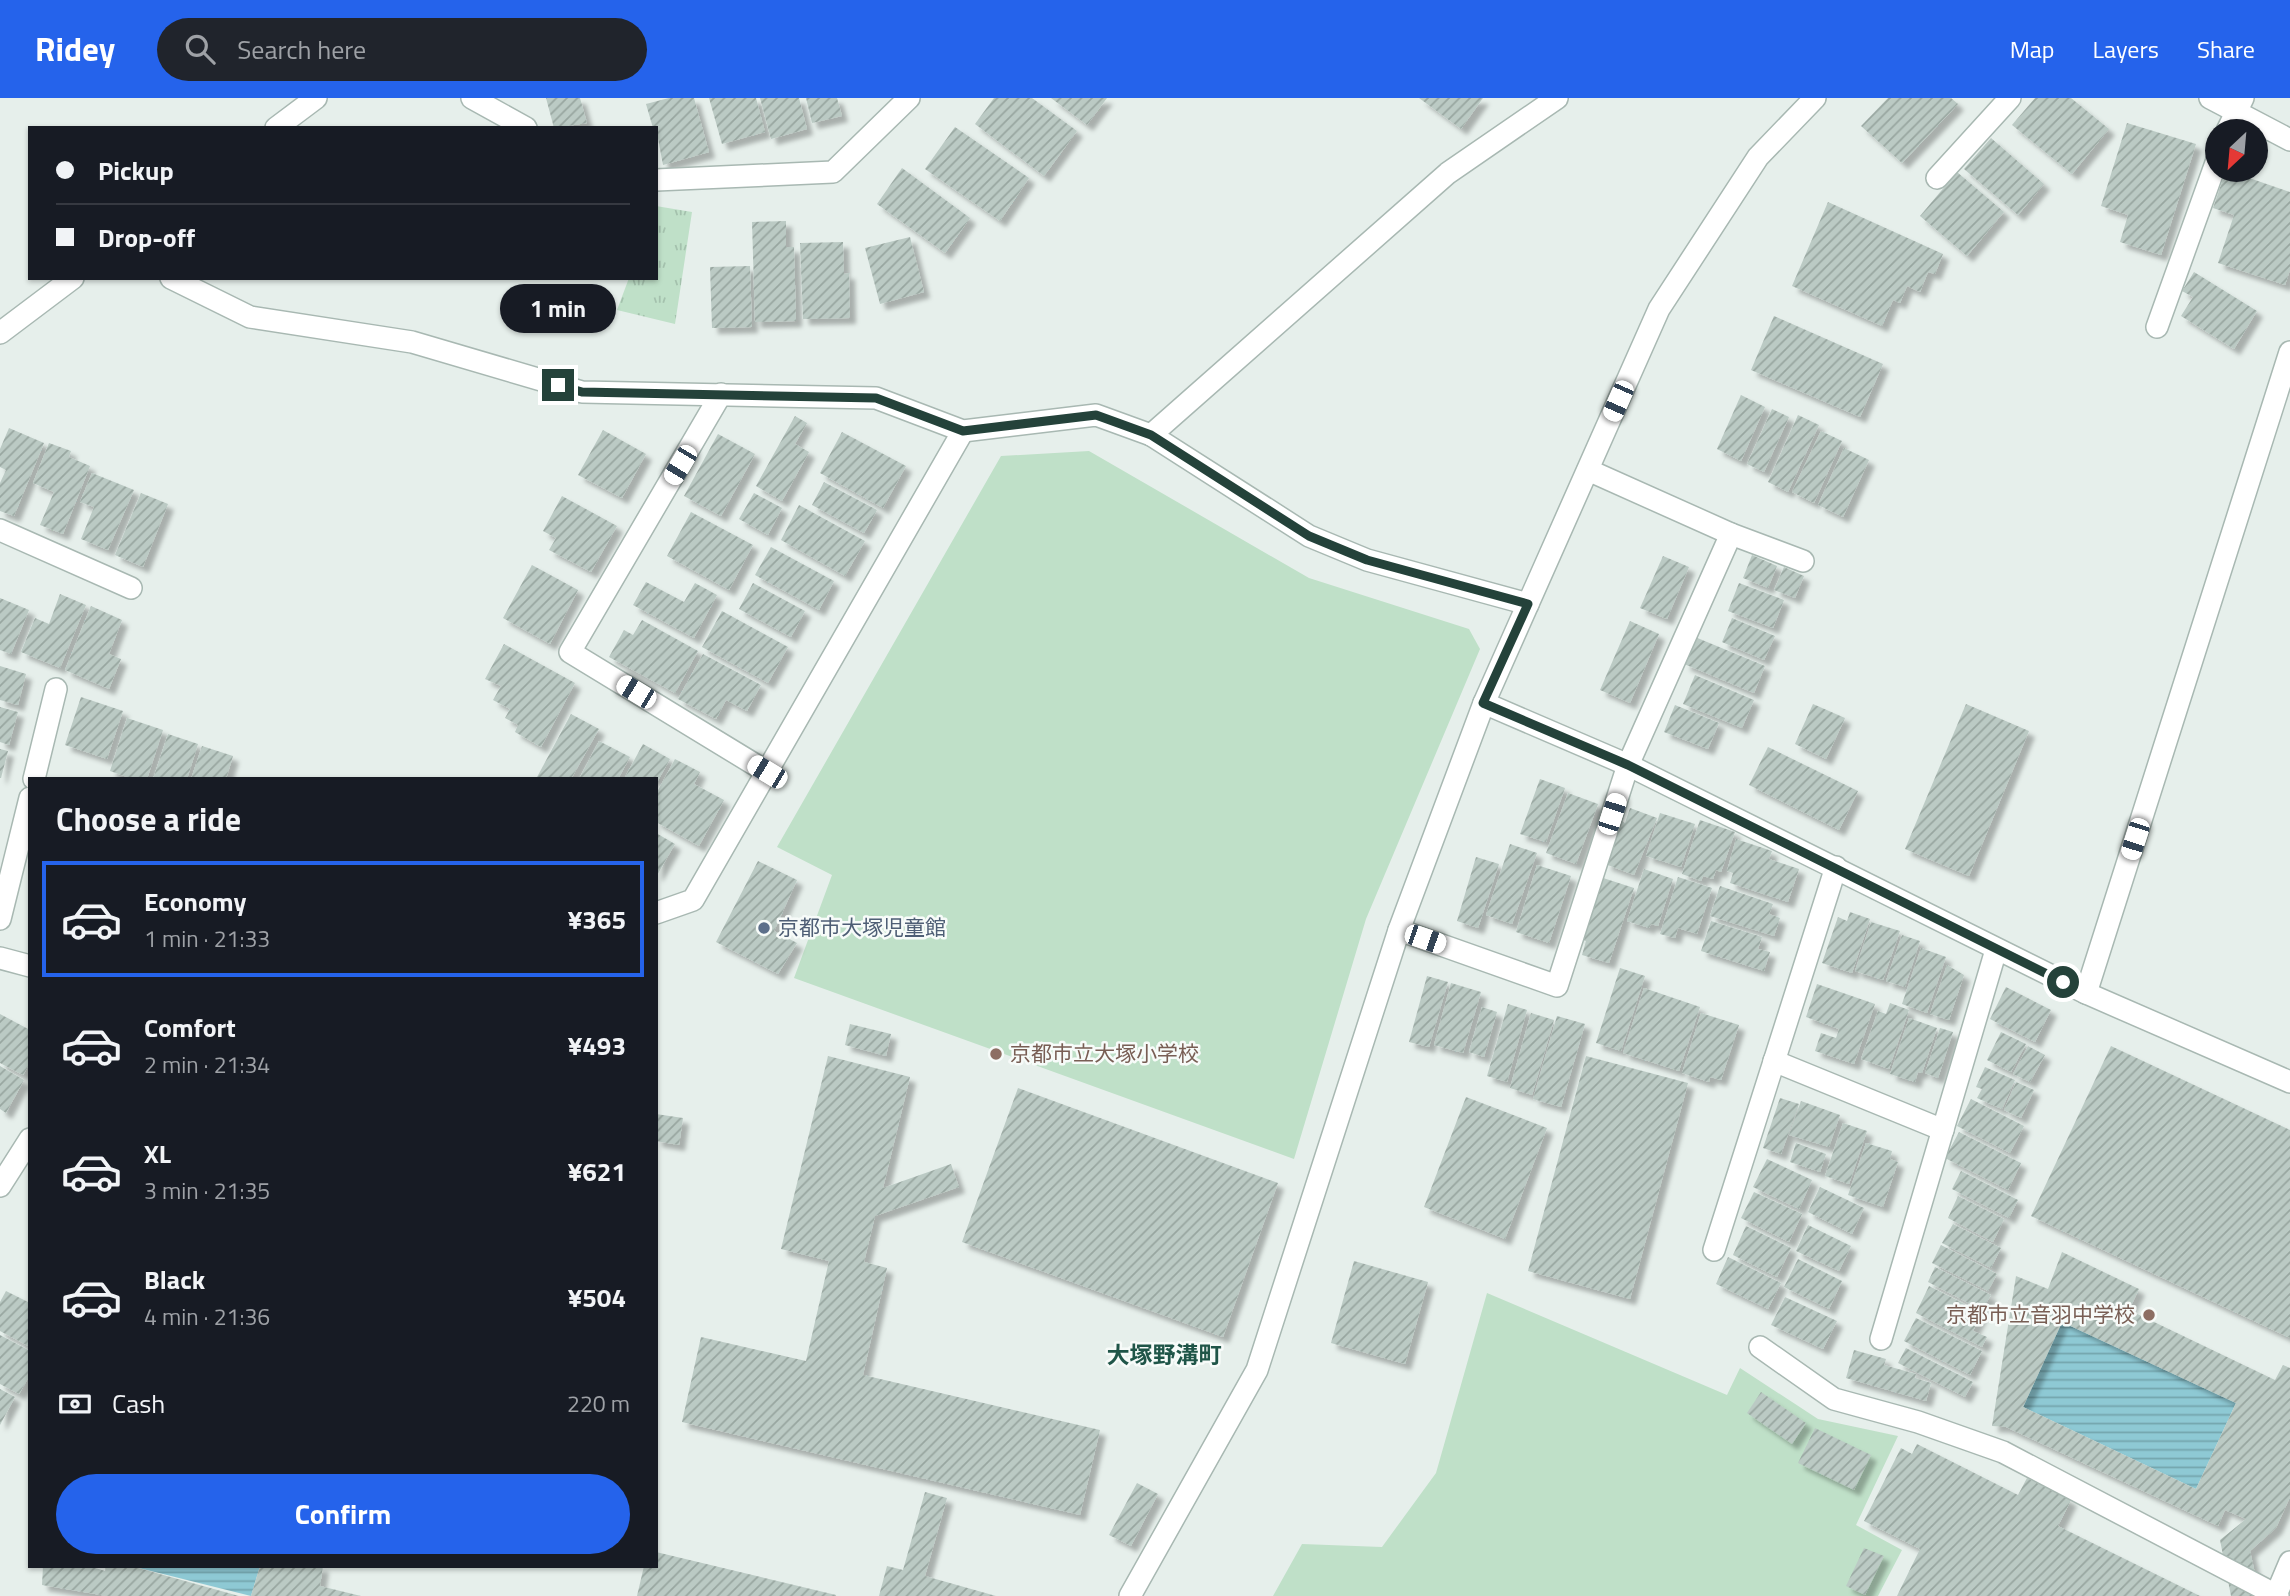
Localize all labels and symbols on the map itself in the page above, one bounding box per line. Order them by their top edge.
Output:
north arrow [2205,119,2268,182]
callout: 1 min [500,284,616,332]
route end [542,369,574,401]
car [1600,378,1637,424]
car [661,442,700,488]
car [613,672,660,712]
car [744,752,791,792]
car [1596,791,1629,837]
car [2119,816,2152,862]
place label: 京都市大塚児童館 [778,911,946,943]
marker: 京都市大塚児童館 [756,920,772,936]
car [1402,922,1449,956]
route start [2047,966,2079,998]
place label: 京都市立大塚小学校 [1010,1037,1199,1069]
marker: 京都市立大塚小学校 [988,1046,1004,1062]
place label: 京都市立音羽中学校 [1946,1298,2135,1330]
marker: 京都市立音羽中学校 [2141,1307,2157,1323]
district label: 大塚野溝町 [1107,1337,1222,1372]

